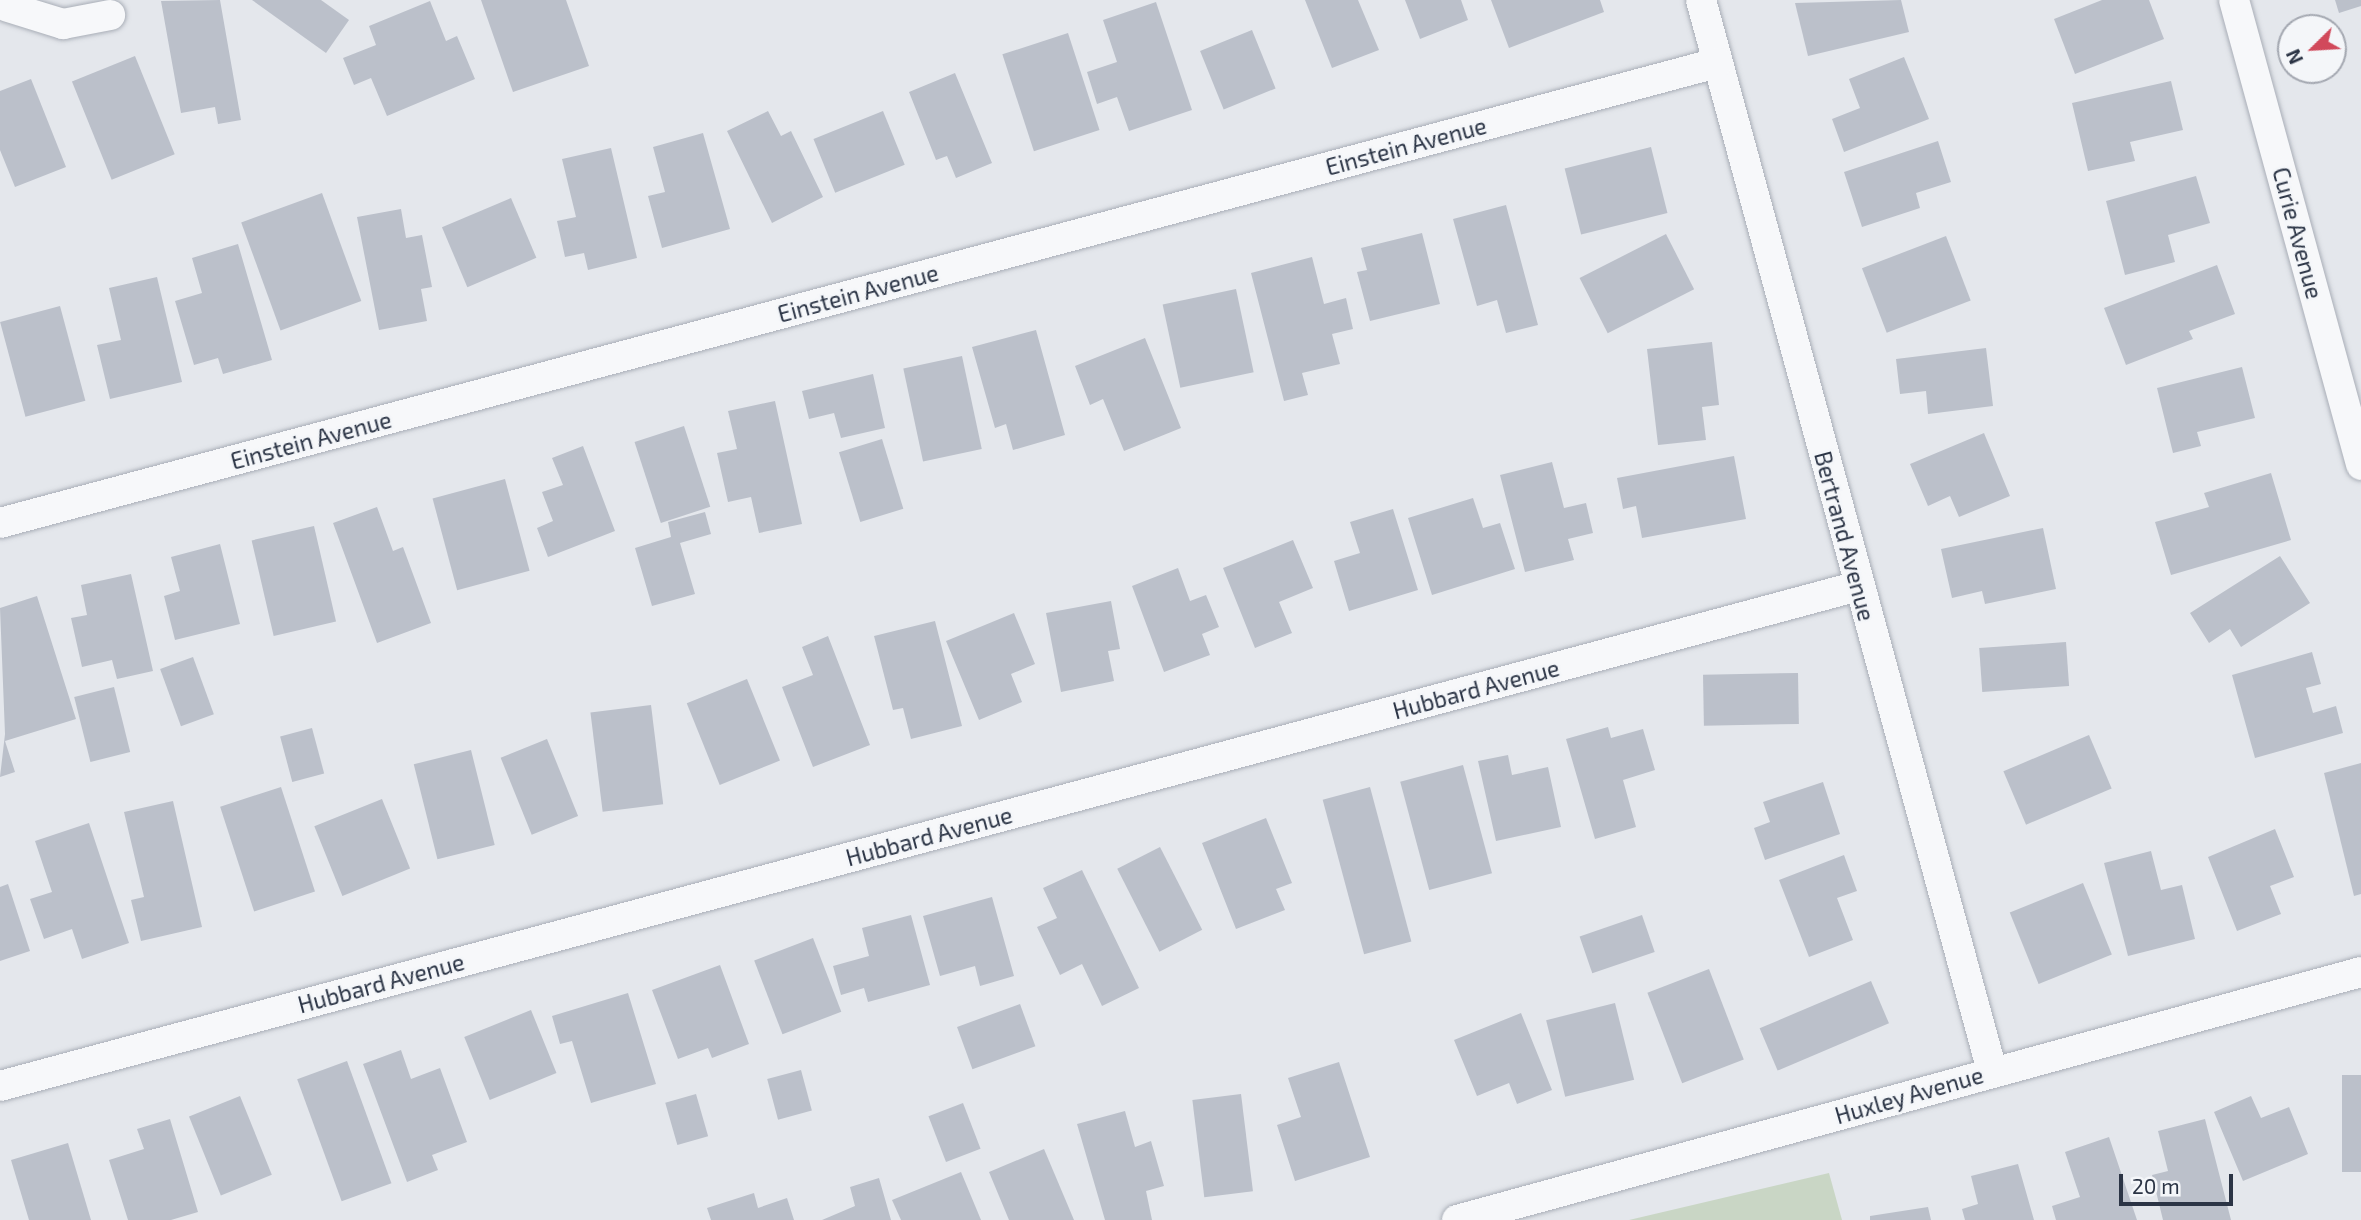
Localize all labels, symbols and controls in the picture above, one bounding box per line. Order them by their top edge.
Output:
north arrow [2277,14,2347,84]
text: N [2281,46,2307,68]
street label: Einstein Avenue [1322,111,1490,181]
street label: Curie Avenue [2267,164,2329,302]
street label: Einstein Avenue [774,258,942,328]
street label: Einstein Avenue [227,405,395,475]
street label: Bertrand Avenue [1809,448,1881,624]
street label: Hubbard Avenue [1390,653,1562,725]
street label: Hubbard Avenue [843,800,1015,872]
street label: Hubbard Avenue [295,947,467,1019]
street label: Huxley Avenue [1831,1060,1987,1130]
scale bar [2123,1160,2237,1204]
text: 20 m [2132,1173,2180,1198]

